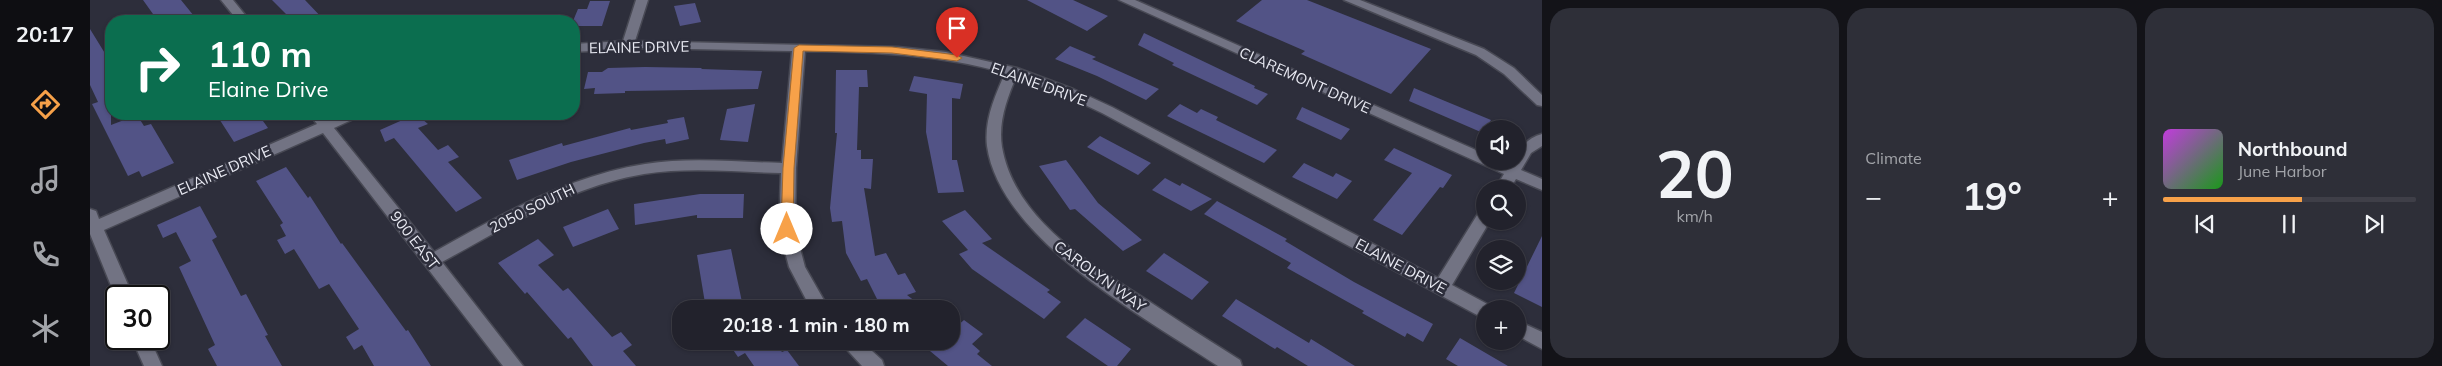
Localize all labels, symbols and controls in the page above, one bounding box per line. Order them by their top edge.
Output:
pin [936,7,978,58]
icon: arrive [943,14,971,42]
text: 20:17 [16,20,74,48]
text: 110 m [208,32,312,76]
icon: right [125,35,190,100]
street label: ELAINE DRIVE [589,37,689,57]
street label: CLAREMONT DRIVE [1236,42,1374,118]
street label: ELAINE DRIVE [989,58,1090,110]
text: Elaine Drive [208,75,328,103]
icon: directions [28,87,63,122]
map controls [1476,120,1526,350]
button: sound [1476,120,1526,170]
text: 20 [1656,133,1734,214]
text: Northbound [2238,137,2348,161]
street label: ELAINE DRIVE [174,141,274,199]
text: Climate [1865,148,1922,168]
text: June Harbor [2238,161,2327,181]
icon: music [28,162,63,197]
text: 19° [1962,172,2022,220]
street label: 2050 SOUTH [486,179,578,237]
text: − [1865,179,1882,214]
text: + [2102,179,2119,214]
button: search [1476,180,1526,230]
position arrow [760,202,812,254]
text: km/h [1677,206,1713,226]
street label: 900 EAST [386,207,444,273]
icon: previous [2191,210,2219,238]
icon: pause [2275,210,2303,238]
icon: next [2360,210,2388,238]
street label: ELAINE DRIVE [1352,234,1450,298]
street label: CAROLYN WAY [1050,236,1150,316]
icon: phone [28,237,63,272]
button: layers [1476,240,1526,290]
speed limit sign: 30 [105,285,170,350]
button: + [1476,300,1526,350]
icon: climate [28,311,63,346]
text: 20:18 · 1 min · 180 m [722,313,910,337]

